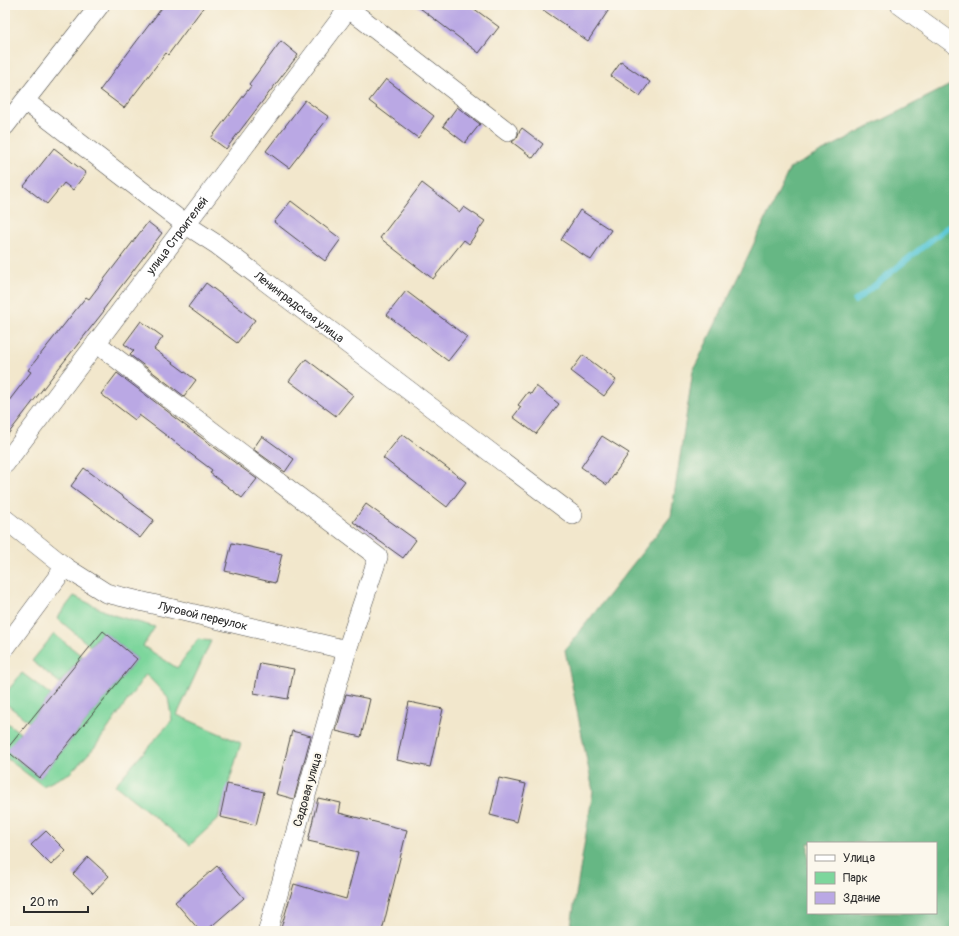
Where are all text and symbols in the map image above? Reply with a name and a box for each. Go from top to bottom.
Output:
street label: улица Строителей [142,194,211,278]
street label: Ленинградская улица [250,268,347,346]
street label: Луговой переулок [156,598,249,634]
street label: Садовая улица [290,751,326,829]
legend [807,842,937,914]
text: Улица [843,851,875,866]
text: Парк [843,871,868,886]
scale bar [24,888,88,914]
text: Здание [843,891,880,906]
text: 20 m [30,895,59,910]

